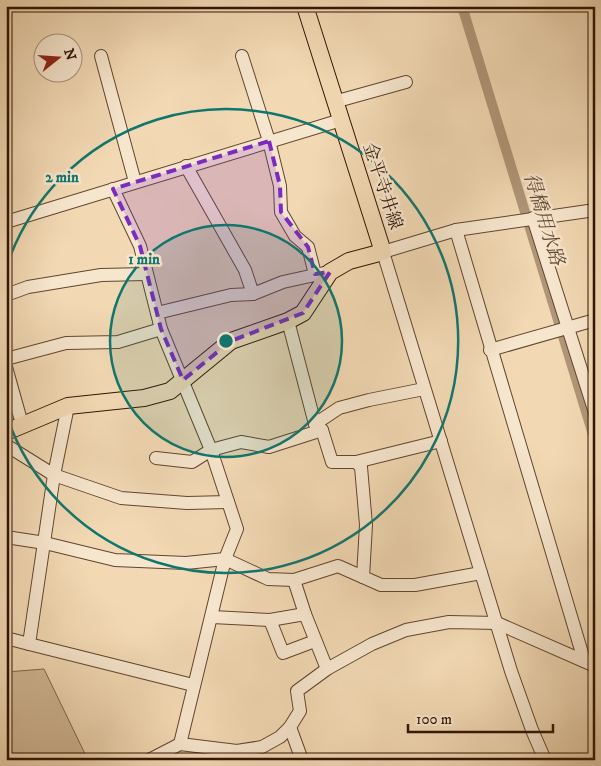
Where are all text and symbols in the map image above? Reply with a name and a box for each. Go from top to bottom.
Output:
north arrow [32,32,82,82]
text: N [59,46,80,63]
street label: 金平寺井線 [358,140,406,233]
text: 2 min [45,168,79,187]
water label: 得橋用水路 [519,171,569,270]
text: 1 min [128,250,160,269]
centre of rings [217,332,235,350]
scale bar [408,701,554,733]
text: 100 m [416,710,452,729]

